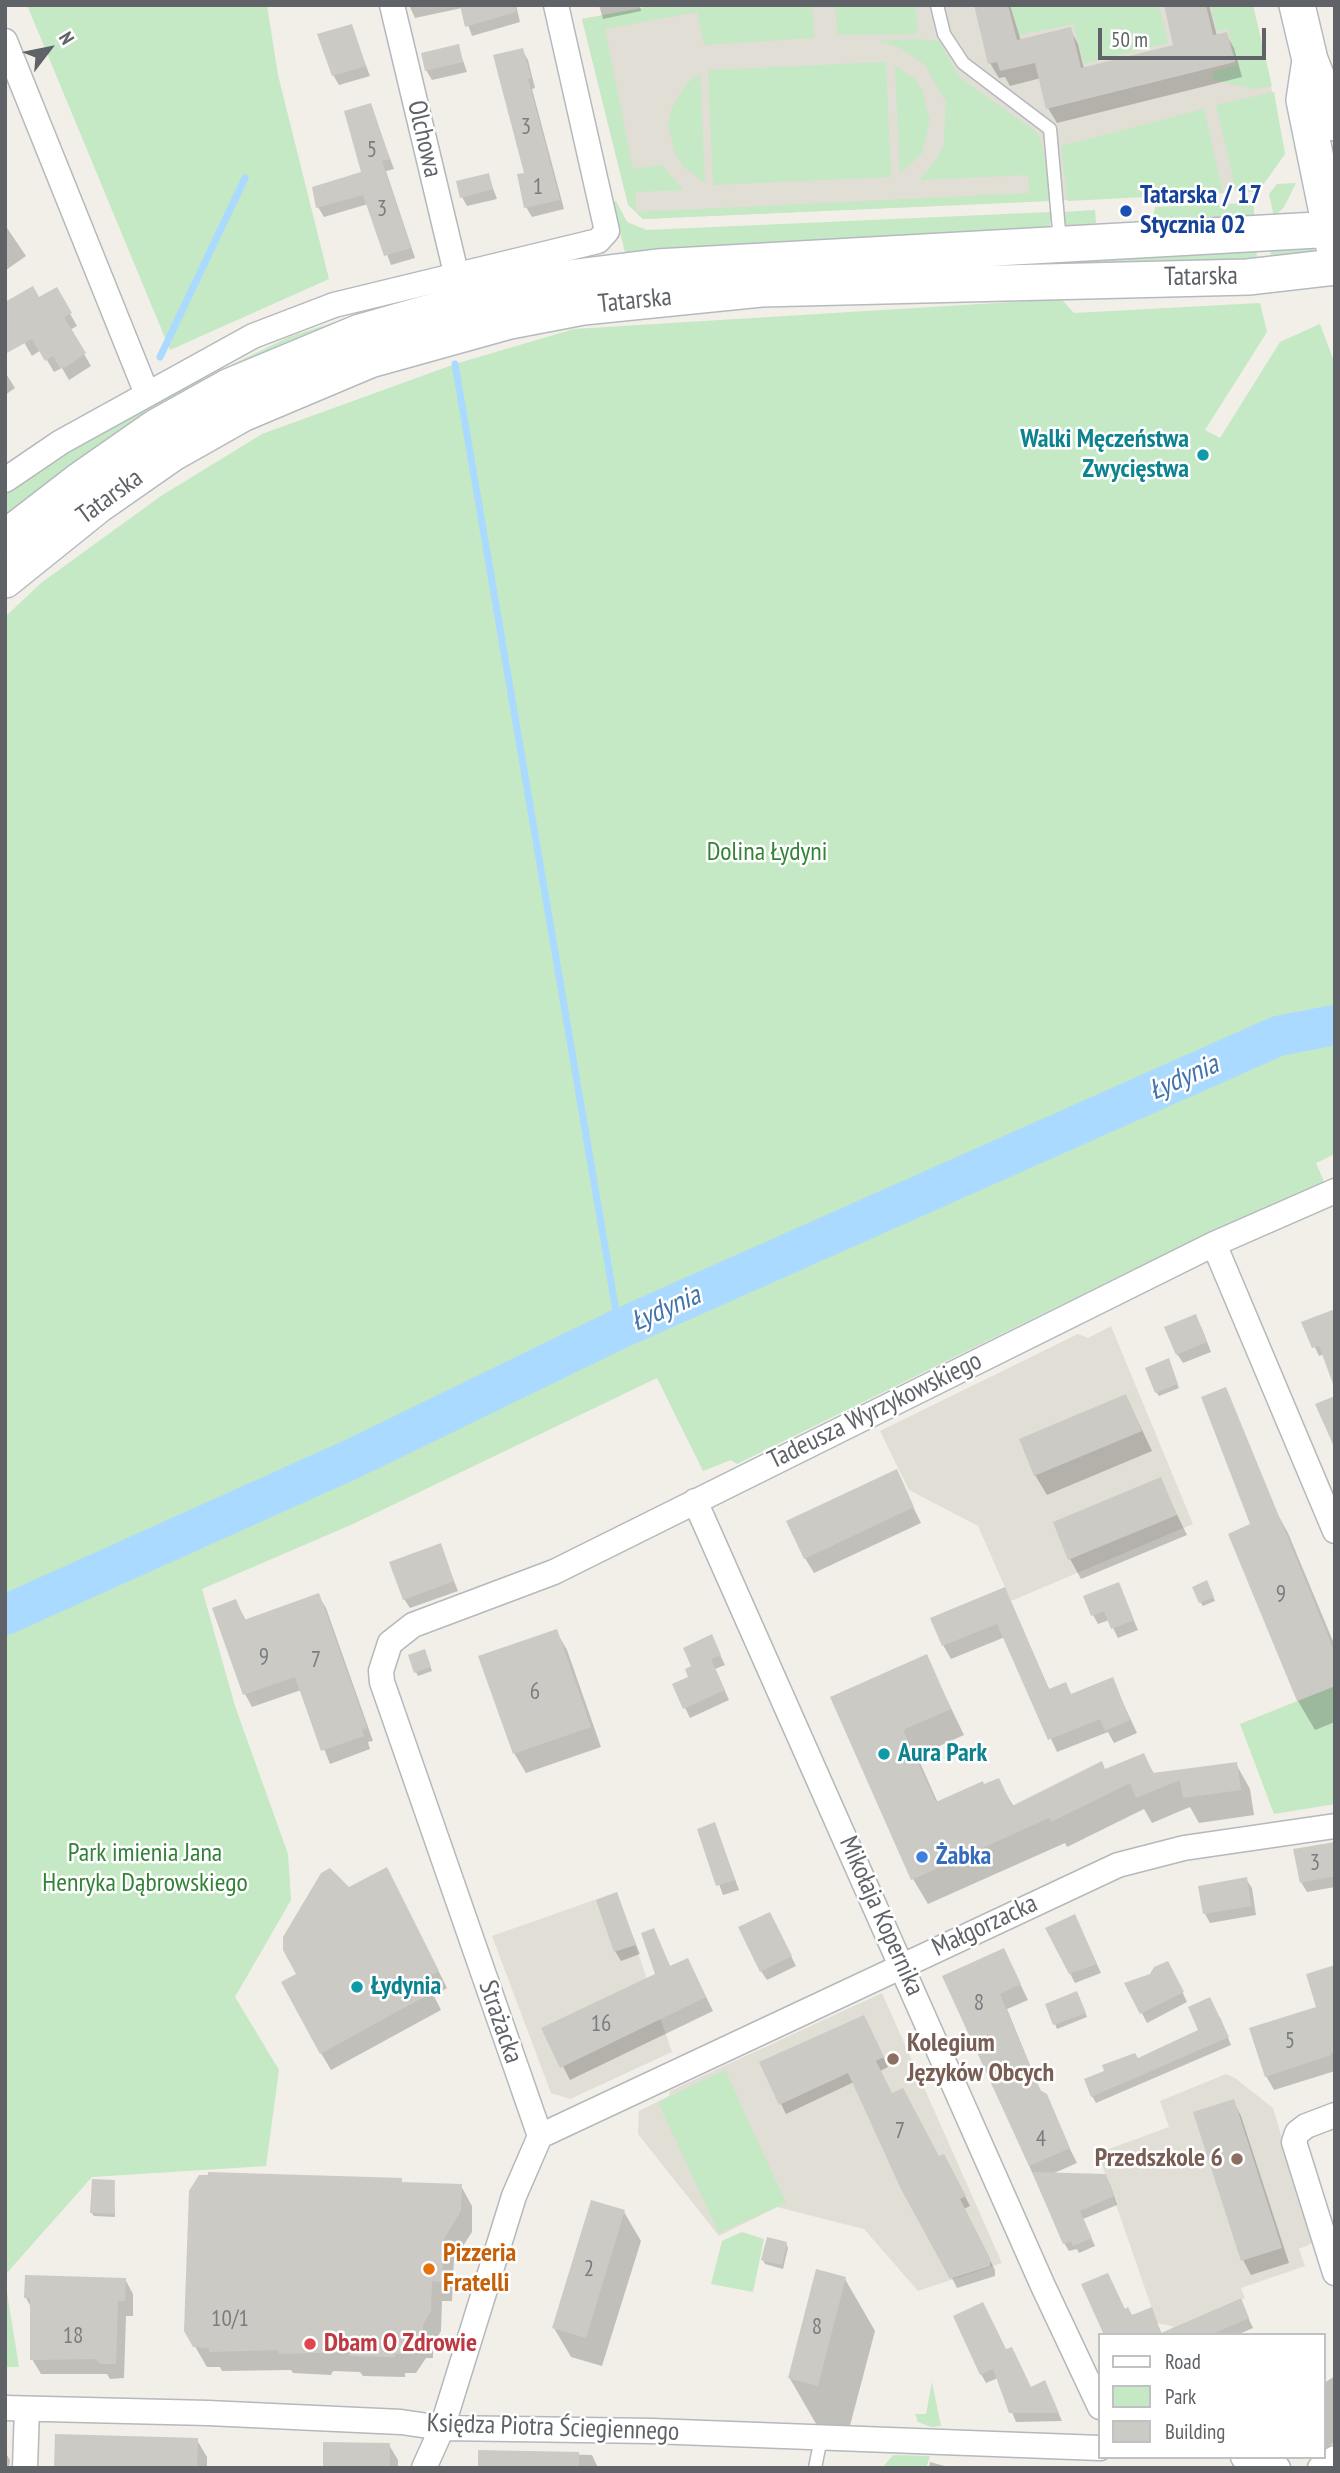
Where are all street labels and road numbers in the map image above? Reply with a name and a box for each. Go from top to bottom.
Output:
street label: Olchowa [400,98,448,180]
street label: Tatarska [1164,261,1238,293]
street label: Tatarska [597,282,673,320]
street label: Tatarska [71,463,149,531]
street label: Tadeusza Wyrzykowskiego [763,1346,987,1476]
street label: Mikołaja Kopernika [832,1832,930,2000]
street label: Małgorzacka [928,1888,1042,1964]
street label: Strażacka [471,1977,529,2067]
street label: Księdza Piotra Ściegiennego [426,2408,680,2448]

